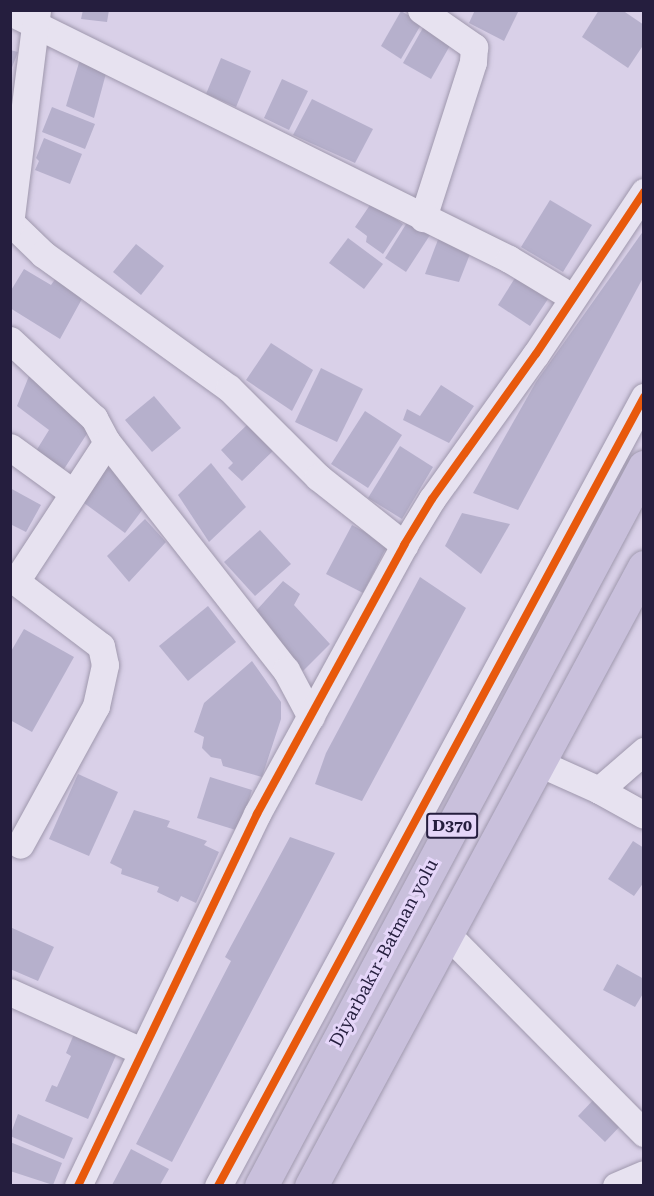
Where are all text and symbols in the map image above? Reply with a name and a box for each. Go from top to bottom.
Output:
road number: D370 [425,813,479,839]
street label: Diyarbakır-Batman yolu [325,855,443,1051]

